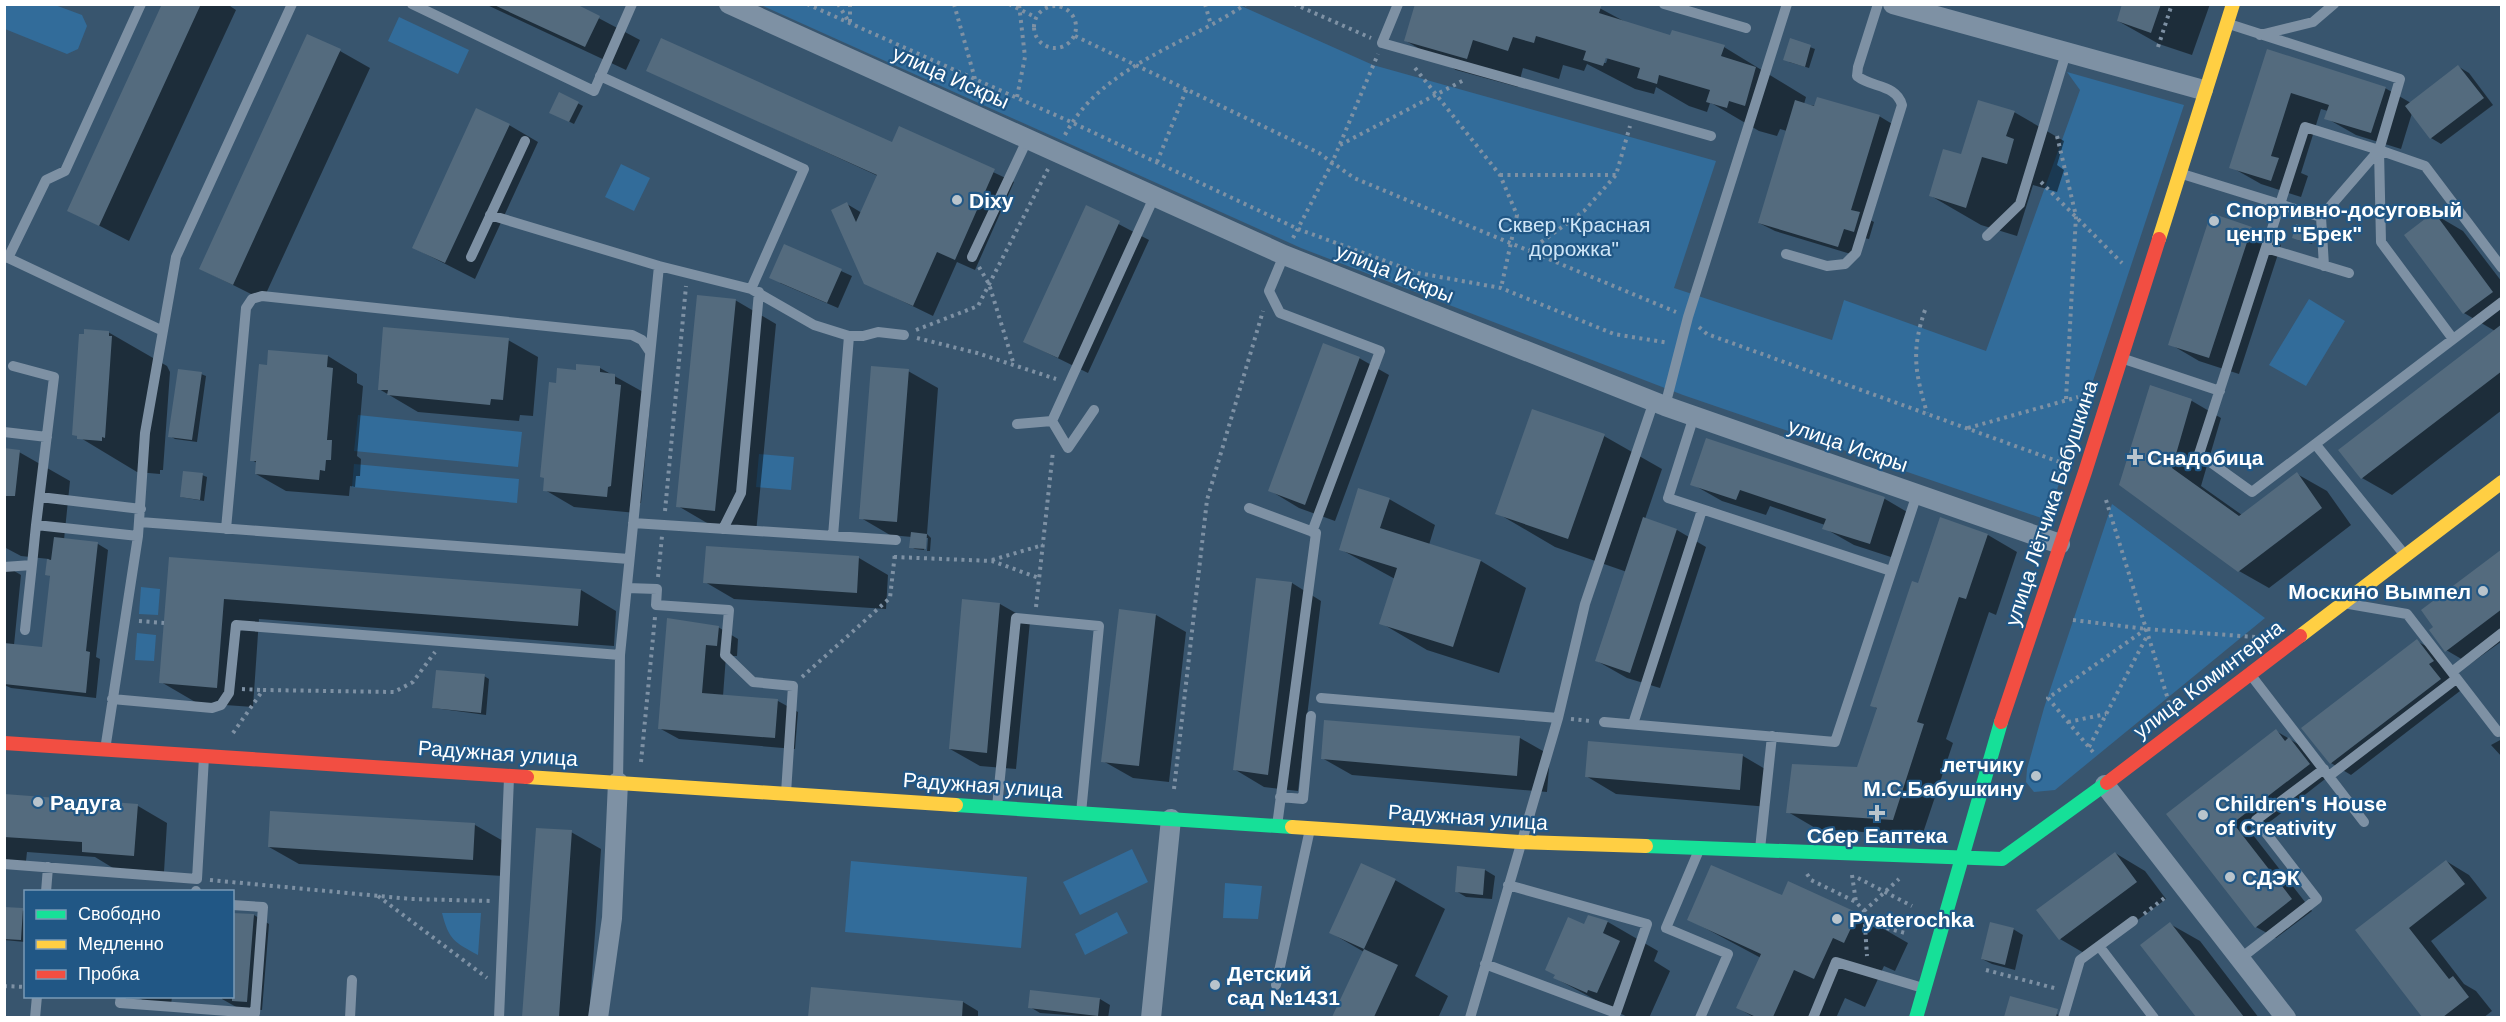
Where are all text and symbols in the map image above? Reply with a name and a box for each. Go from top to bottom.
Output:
street label: улица Искры [889,41,1013,113]
place label: Dixy [969,189,1014,212]
marker: Dixy [950,193,964,207]
place label: Спортивно-досуговый центр "Брек" [2226,198,2462,245]
park label: Сквер "Красная дорожка" [1498,213,1650,260]
marker: Спортивно-досуговый центр "Брек" [2207,214,2221,228]
street label: улица Искры [1333,239,1457,307]
street label: улица Лётчика Бабушкина [2000,377,2102,629]
street label: улица Искры [1785,414,1911,476]
place label: Снадобица [2147,446,2264,469]
marker: Снадобица [2128,450,2142,464]
place label: Москино Вымпел [2288,580,2471,603]
marker: Москино Вымпел [2476,584,2490,598]
street label: улица Коминтерна [2129,615,2288,743]
street label: Радужная улица [417,736,579,770]
place label: летчику М.С.Бабушкину [1863,753,2024,800]
street label: Радужная улица [902,768,1064,802]
marker: летчику М.С.Бабушкину [2029,769,2043,783]
place label: Радуга [50,791,121,814]
place label: Children's House of Creativity [2215,792,2387,839]
marker: Радуга [31,795,45,809]
street label: Радужная улица [1387,800,1549,834]
marker: Сбер Еаптека [1870,806,1884,820]
marker: Children's House of Creativity [2196,808,2210,822]
place label: Сбер Еаптека [1807,824,1948,847]
place label: СДЭК [2242,866,2300,889]
marker: СДЭК [2223,870,2237,884]
legend [24,890,234,998]
text: Свободно [78,904,161,924]
place label: Pyaterochka [1849,908,1974,931]
marker: Pyaterochka [1830,912,1844,926]
text: Медленно [78,934,164,954]
place label: Детский сад №1431 [1227,962,1340,1009]
text: Пробка [78,964,141,984]
marker: Детский сад №1431 [1208,978,1222,992]

